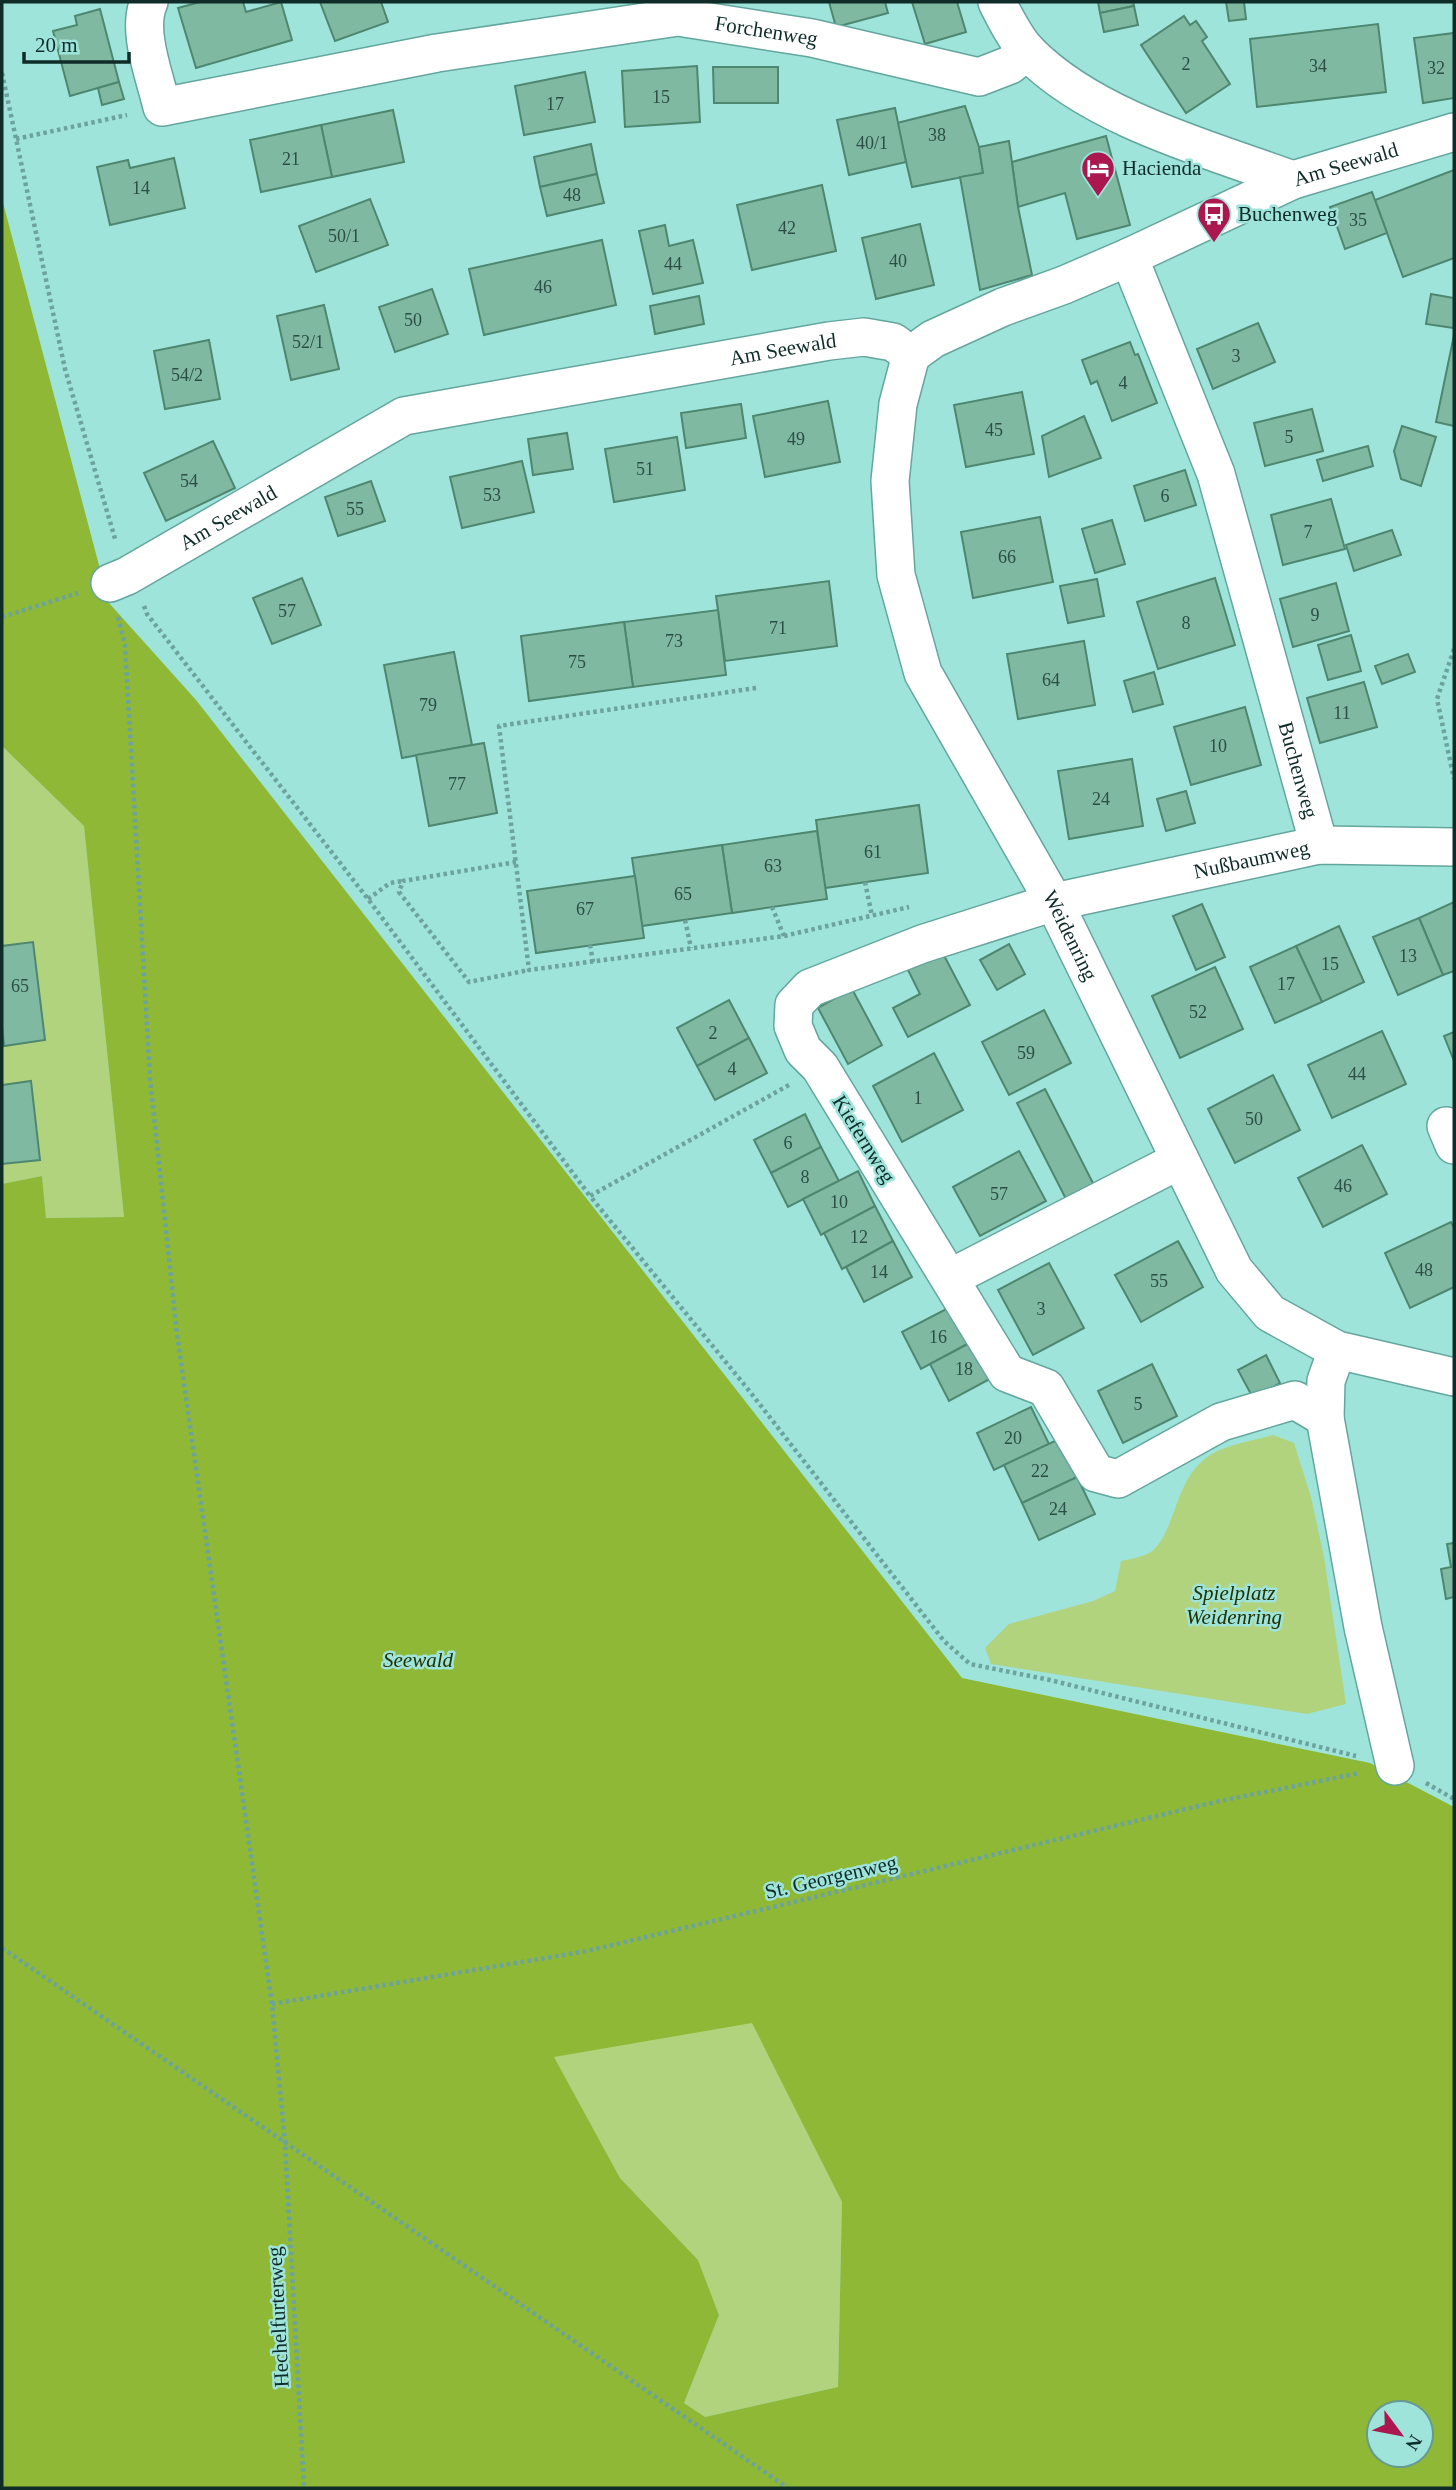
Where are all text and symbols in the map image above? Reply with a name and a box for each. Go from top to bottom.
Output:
street label: Forchenweg [713,11,821,51]
scale bar [24,21,130,65]
text: 20 m [35,33,78,57]
house number: 2 [1182,54,1191,74]
house number: 34 [1309,56,1327,76]
house number: 32 [1427,58,1445,78]
house number: 15 [652,87,670,107]
house number: 17 [546,94,564,114]
house number: 38 [928,125,946,145]
house number: 40/1 [856,133,888,153]
street label: Am Seewald [1291,137,1401,191]
house number: 21 [282,149,300,169]
hotel icon: Hacienda [1079,149,1117,198]
place label: Hacienda [1122,156,1202,180]
house number: 14 [132,178,150,198]
house number: 48 [563,185,581,205]
bus stop icon: Buchenweg [1195,195,1233,244]
place label: Buchenweg [1238,202,1338,226]
house number: 35 [1349,210,1367,230]
house number: 42 [778,218,796,238]
house number: 50/1 [328,226,360,246]
house number: 40 [889,251,907,271]
house number: 44 [664,254,682,274]
house number: 46 [534,277,552,297]
house number: 50 [404,310,422,330]
street label: Am Seewald [728,328,838,370]
house number: 52/1 [292,332,324,352]
house number: 3 [1232,346,1241,366]
house number: 54/2 [171,365,203,385]
house number: 4 [1119,373,1128,393]
house number: 45 [985,420,1003,440]
house number: 5 [1285,427,1294,447]
house number: 49 [787,429,805,449]
house number: 51 [636,459,654,479]
house number: 54 [180,471,198,491]
street label: Am Seewald [175,480,281,555]
house number: 53 [483,485,501,505]
house number: 6 [1161,486,1170,506]
house number: 55 [346,499,364,519]
house number: 7 [1304,522,1313,542]
house number: 66 [998,547,1016,567]
house number: 57 [278,601,296,621]
house number: 9 [1311,605,1320,625]
house number: 8 [1182,613,1191,633]
house number: 71 [769,618,787,638]
house number: 73 [665,631,683,651]
house number: 75 [568,652,586,672]
house number: 64 [1042,670,1060,690]
house number: 79 [419,695,437,715]
house number: 11 [1333,703,1351,723]
street label: Buchenweg [1273,719,1323,821]
house number: 10 [1209,736,1227,756]
house number: 77 [448,774,466,794]
house number: 24 [1092,789,1110,809]
street label: Nußbaumweg [1191,835,1312,884]
house number: 61 [864,842,882,862]
house number: 63 [764,856,782,876]
house number: 65 [674,884,692,904]
street label: Weidenring [1038,886,1103,985]
house number: 67 [576,899,594,919]
house number: 13 [1399,946,1417,966]
house number: 15 [1321,954,1339,974]
house number: 17 [1277,974,1295,994]
house number: 65 [11,976,29,996]
house number: 52 [1189,1002,1207,1022]
house number: 2 [709,1023,718,1043]
house number: 59 [1017,1043,1035,1063]
house number: 4 [728,1059,737,1079]
house number: 44 [1348,1064,1366,1084]
house number: 1 [914,1088,923,1108]
street label: Kiefernweg [828,1091,901,1188]
house number: 50 [1245,1109,1263,1129]
house number: 6 [784,1133,793,1153]
house number: 8 [801,1167,810,1187]
house number: 46 [1334,1176,1352,1196]
house number: 57 [990,1184,1008,1204]
house number: 10 [830,1192,848,1212]
house number: 12 [850,1227,868,1247]
house number: 48 [1415,1260,1433,1280]
house number: 14 [870,1262,888,1282]
house number: 55 [1150,1271,1168,1291]
house number: 3 [1037,1299,1046,1319]
house number: 16 [929,1327,947,1347]
house number: 18 [955,1359,973,1379]
house number: 5 [1134,1394,1143,1414]
house number: 20 [1004,1428,1022,1448]
house number: 22 [1031,1461,1049,1481]
house number: 24 [1049,1499,1067,1519]
park label: Spielplatz Weidenring [1186,1581,1282,1629]
park label: Seewald [383,1648,453,1672]
street label: St. Georgenweg [763,1850,900,1904]
street label: Hechelfurterweg [262,2245,294,2388]
north arrow [1365,2399,1435,2469]
text: N [1401,2431,1427,2454]

